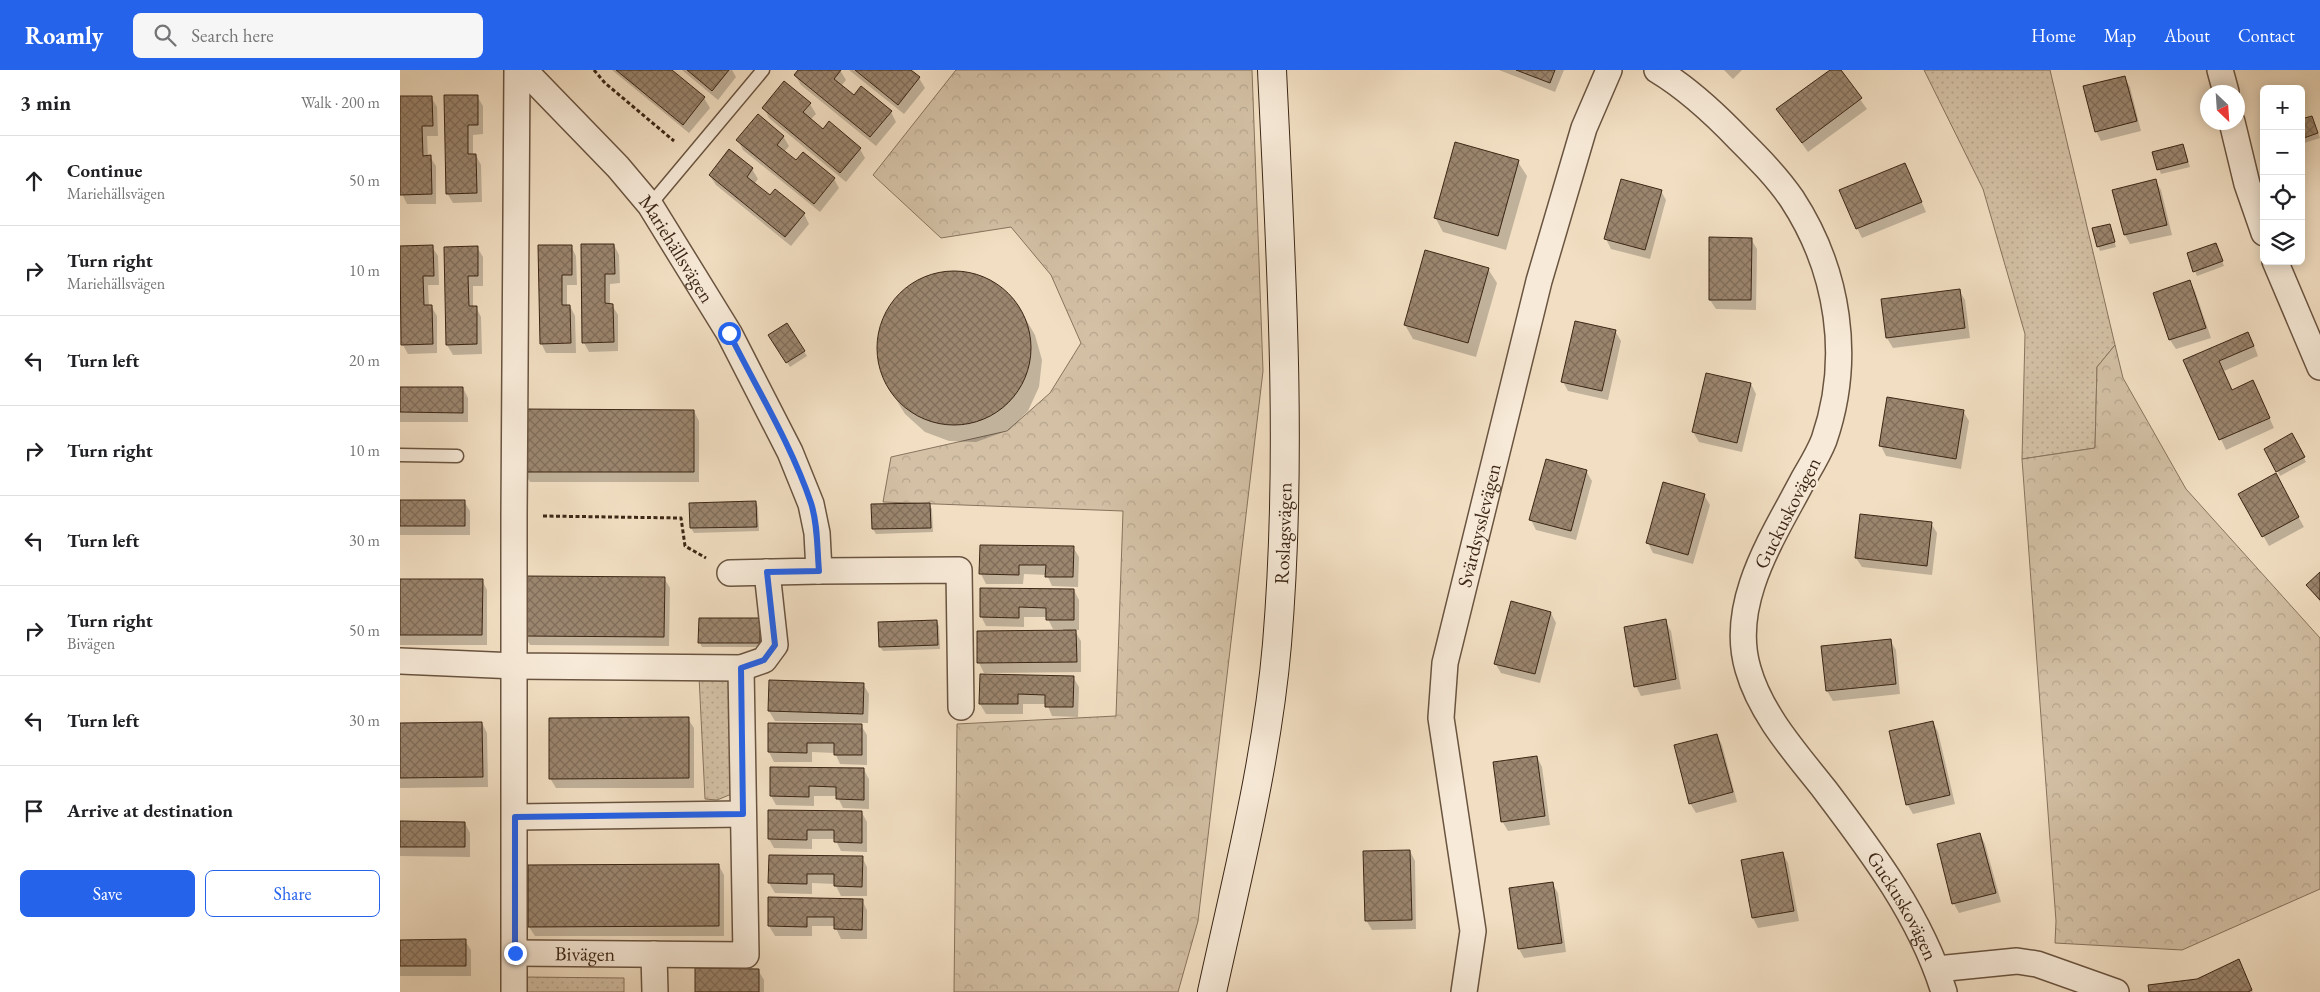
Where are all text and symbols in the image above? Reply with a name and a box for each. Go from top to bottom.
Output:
search box [133,13,483,58]
text: Roamly [25,20,103,51]
icon: search [151,21,179,49]
text: Search here [191,23,274,48]
text: Home [2031,24,2076,47]
text: Map [2104,24,2136,47]
text: About [2164,24,2210,47]
text: Contact [2238,24,2295,47]
north arrow [2200,85,2245,130]
map controls [2260,85,2305,265]
button: + [2260,85,2305,130]
text: 3 min [20,89,71,116]
text: Walk · 200 m [301,92,380,113]
button: − [2260,130,2305,175]
text: Continue [67,158,142,183]
icon: ahead [20,167,48,195]
text: 50 m [349,170,380,191]
button: locate [2260,175,2305,220]
text: Mariehällsvägen [67,183,165,204]
street label: Mariehällsvägen [633,189,720,308]
button: layers [2260,220,2305,265]
text: Turn right [67,248,153,273]
icon: right [20,257,48,285]
text: 10 m [349,260,380,281]
text: Mariehällsvägen [67,273,165,294]
route start [718,322,741,345]
icon: left [20,347,48,375]
text: Turn left [67,348,139,373]
text: 20 m [349,350,380,371]
icon: right [20,437,48,465]
text: Turn right [67,438,153,463]
text: 10 m [349,440,380,461]
street label: Guckuskovägen [1748,452,1827,573]
street label: Svärdsysslevägen [1451,460,1507,590]
street label: Roslagsvägen [1268,482,1298,585]
icon: left [20,527,48,555]
text: Turn left [67,528,139,553]
text: 30 m [349,530,380,551]
text: Turn right [67,608,153,633]
icon: right [20,617,48,645]
text: 50 m [349,620,380,641]
text: Bivägen [67,633,115,654]
icon: left [20,707,48,735]
text: Turn left [67,708,139,733]
text: 30 m [349,710,380,731]
icon: arrive [20,797,48,825]
text: Arrive at destination [67,798,233,823]
street label: Guckuskovägen [1861,846,1944,965]
button: Save [20,870,195,917]
button: Share [205,870,380,917]
street label: Bivägen [555,940,616,967]
route end [504,942,527,965]

